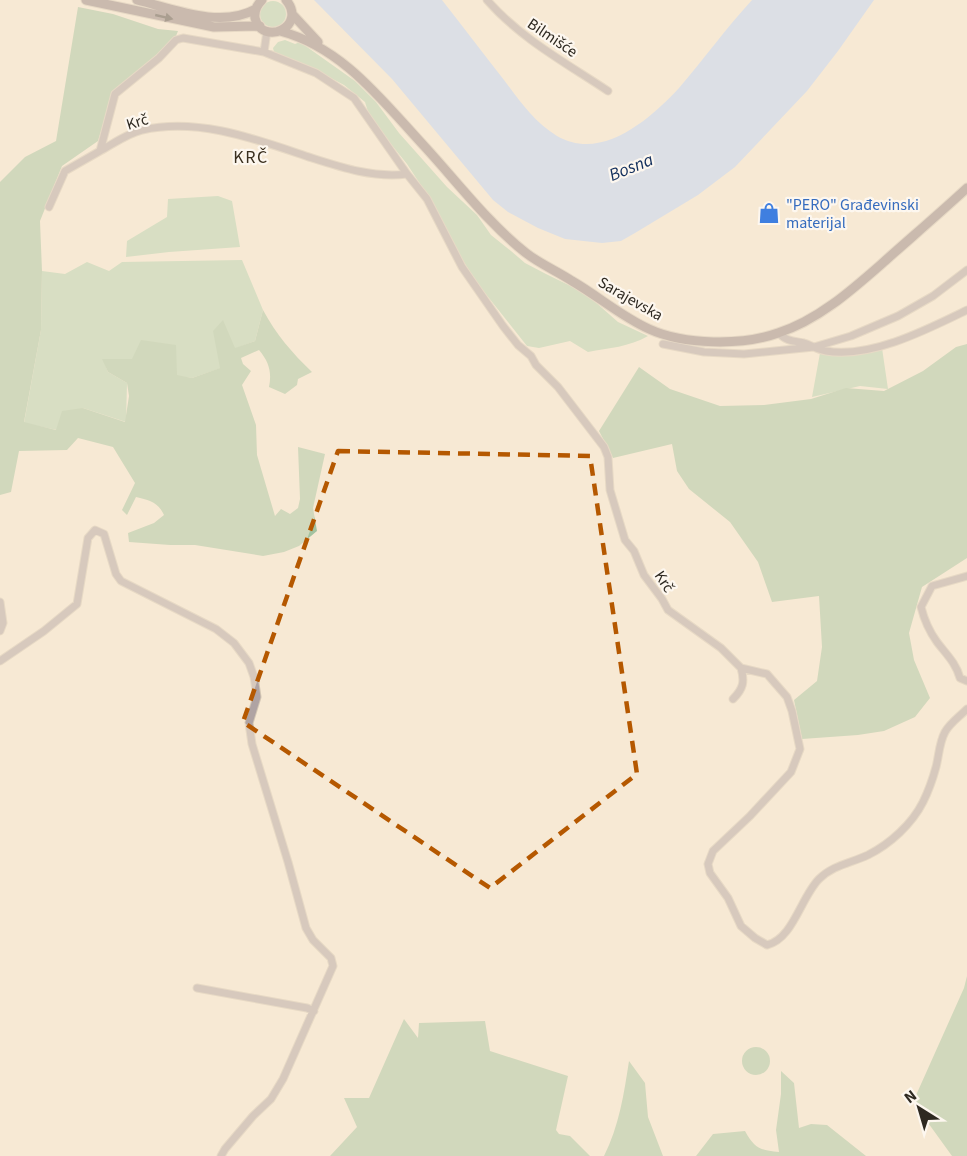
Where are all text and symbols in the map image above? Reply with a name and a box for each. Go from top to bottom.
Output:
one-way arrow [154,12,173,22]
street label: Bilmišće [523,13,582,63]
street label: Krč [124,108,152,136]
district label: KRČ [233,145,269,170]
water label: Bosna [605,147,657,188]
place label: "PERO" Građevinski materijal [786,194,919,234]
shop icon: "PERO" Građevinski materijal [757,201,781,225]
street label: Sarajevska [594,271,667,326]
street label: Krč [649,566,680,597]
north arrow [889,1078,949,1138]
text: N [900,1085,921,1109]

